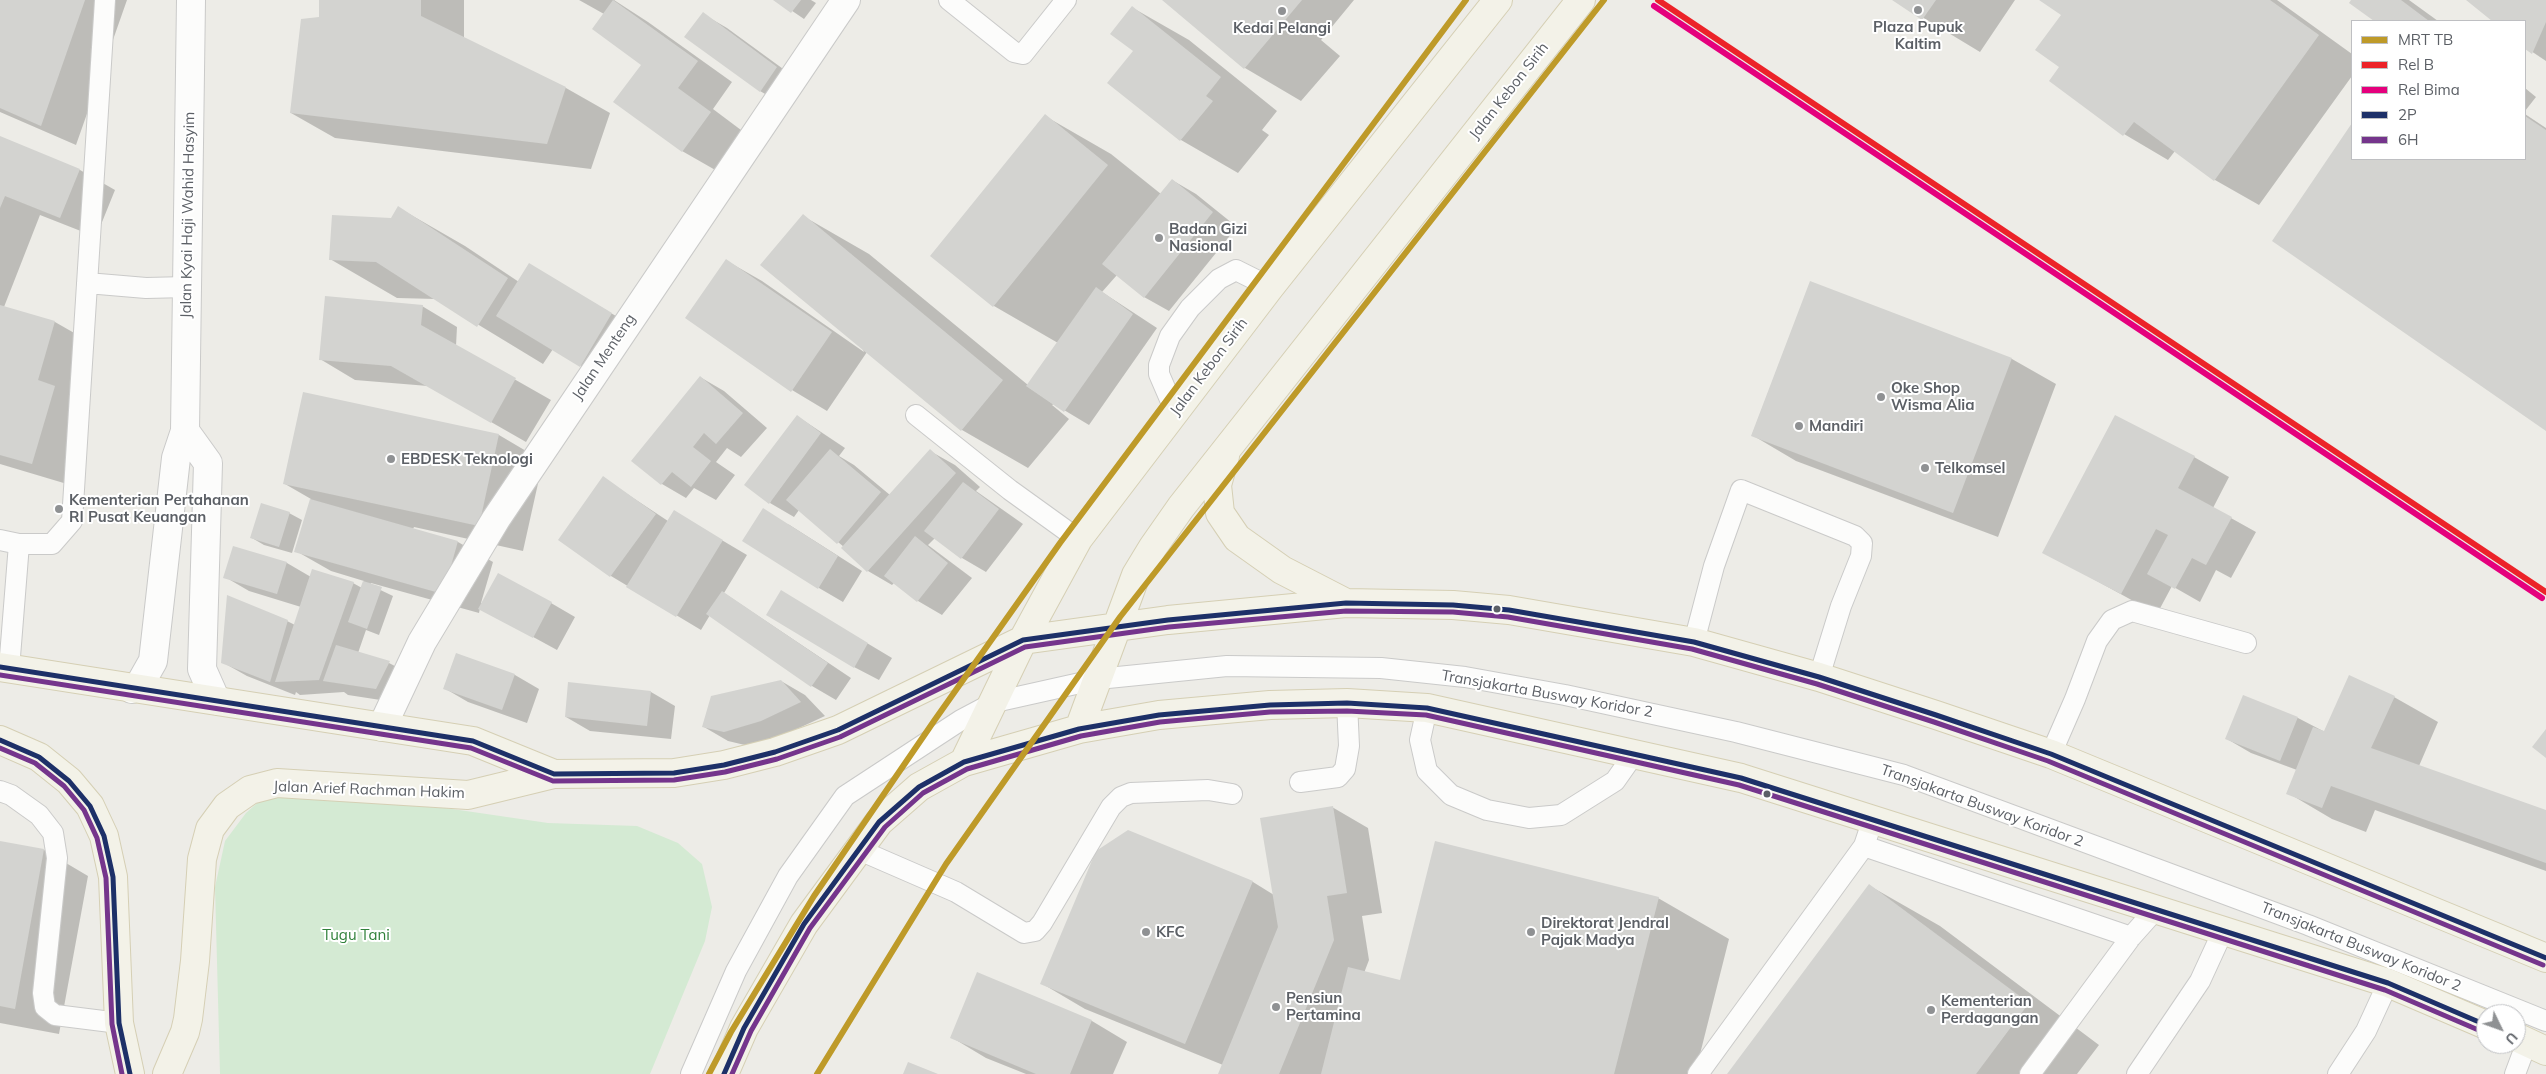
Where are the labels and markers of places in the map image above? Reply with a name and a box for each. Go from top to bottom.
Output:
marker: Plaza Pupuk Kaltim [1912,4,1924,16]
marker: Kedai Pelangi [1276,5,1288,17]
place label: Plaza Pupuk Kaltim [1873,18,1963,53]
place label: Kedai Pelangi [1233,19,1331,37]
place label: Badan Gizi Nasional [1169,220,1247,255]
marker: Badan Gizi Nasional [1153,232,1165,244]
place label: Oke Shop Wisma Alia [1891,379,1975,414]
marker: Oke Shop Wisma Alia [1875,391,1887,403]
place label: Mandiri [1809,417,1863,435]
marker: Mandiri [1793,420,1805,432]
place label: EBDESK Teknologi [401,450,533,468]
marker: EBDESK Teknologi [385,453,397,465]
place label: Telkomsel [1935,459,2005,477]
marker: Telkomsel [1919,462,1931,474]
place label: Kementerian Pertahanan RI Pusat Keuangan [69,491,249,526]
marker: Kementerian Pertahanan RI Pusat Keuangan [53,503,65,515]
unlabelled marker [1492,604,1502,614]
unlabelled marker [1762,789,1772,799]
place label: Direktorat Jendral Pajak Madya [1541,914,1669,949]
place label: KFC [1156,923,1185,941]
marker: KFC [1140,926,1152,938]
marker: Direktorat Jendral Pajak Madya [1525,926,1537,938]
place label: Pensiun Pertamina [1286,989,1361,1024]
place label: Kementerian Perdagangan [1941,992,2039,1027]
marker: Pensiun Pertamina [1270,1001,1282,1013]
marker: Kementerian Perdagangan [1925,1004,1937,1016]

